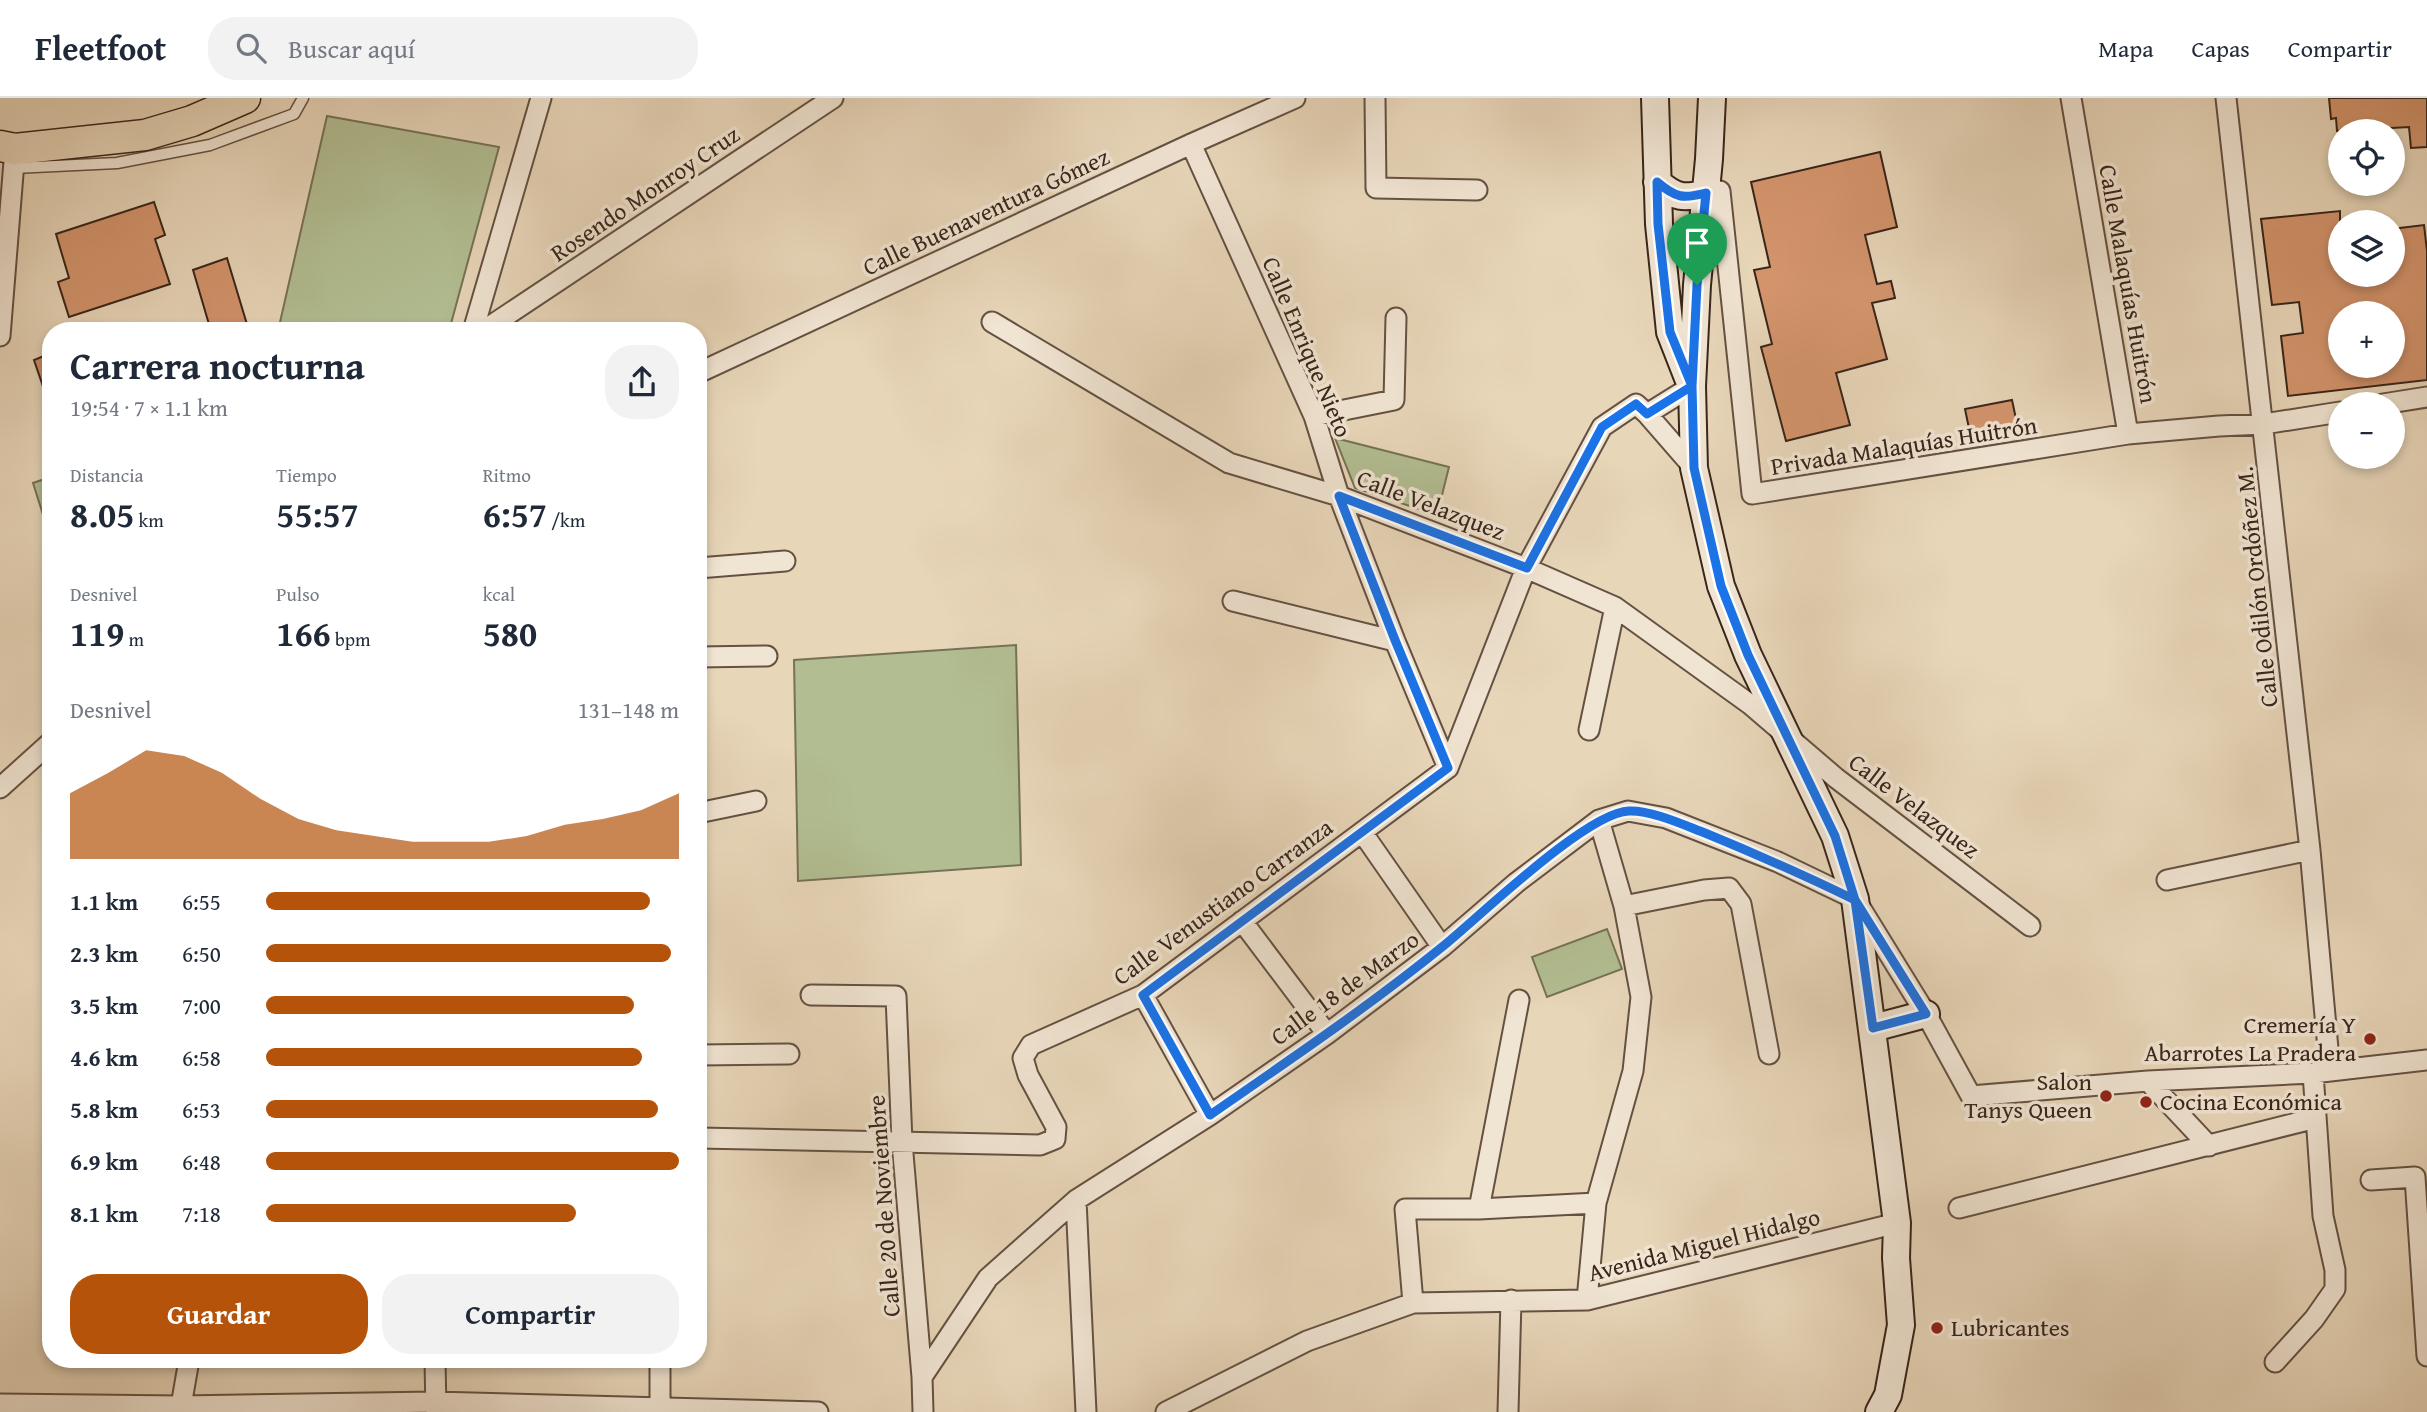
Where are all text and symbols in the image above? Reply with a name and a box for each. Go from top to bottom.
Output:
search box [208,17,698,80]
text: Fleetfoot [35,24,166,72]
icon: search [232,29,270,67]
text: Buscar aquí [288,29,415,68]
text: Mapa [2098,31,2154,66]
text: Capas [2192,31,2250,66]
text: Compartir [2288,31,2392,66]
street label: Rosendo Monroy Cruz [543,117,746,270]
map controls [2328,119,2405,469]
button: locate [2328,119,2405,196]
street label: Calle Buenaventura Gómez [857,139,1115,284]
street label: Calle Malaquías Huitrón [2090,162,2167,407]
button: layers [2328,210,2405,287]
pin [1667,213,1727,285]
icon: arrive [1678,224,1716,262]
street label: Calle Enrique Nieto [1254,251,1361,443]
button: + [2328,301,2405,378]
text: Carrera nocturna [70,337,365,393]
button: share [605,345,679,419]
text: 19:54 · 7 × 1.1 km [70,391,228,424]
button: − [2328,392,2405,469]
street label: Privada Malaquías Huitrón [1768,407,2040,484]
street label: Calle Velazquez [1352,460,1510,549]
text: Distancia [70,461,144,489]
text: Tiempo [276,461,337,489]
text: Ritmo [483,461,531,489]
street label: Calle Odilón Ordóñez M. [2226,465,2287,709]
text: 8.05 [70,489,134,540]
text: 55:57 [276,489,359,540]
text: 6:57 [483,489,547,540]
text: km [134,506,164,534]
text: /km [547,506,585,534]
text: Desnivel [70,580,137,608]
text: Pulso [276,580,319,608]
text: kcal [483,580,515,608]
text: 119 [70,608,124,659]
text: 166 [276,608,331,659]
text: 580 [483,608,537,659]
text: m [124,625,144,653]
text: bpm [331,625,371,653]
text: Desnivel [70,693,151,726]
text: 131–148 m [578,693,679,726]
street label: Calle Velazquez [1842,745,1987,866]
street label: Calle Venustiano Carranza [1106,809,1340,993]
text: 1.1 km [70,885,138,918]
text: 6:55 [182,885,221,918]
street label: Calle 18 de Marzo [1263,922,1426,1053]
text: 2.3 km [70,937,138,970]
text: 6:50 [182,937,221,970]
text: 3.5 km [70,989,138,1022]
text: 7:00 [182,989,221,1022]
place label: Cremería Y Abarrotes La Pradera [2144,1007,2357,1070]
marker: Cremería Y Abarrotes La Pradera [2362,1031,2378,1047]
text: 4.6 km [70,1041,138,1074]
text: 6:58 [182,1041,221,1074]
place label: Salon Tanys Queen [1964,1064,2093,1127]
place label: Cocina Económica [2160,1084,2343,1119]
marker: Salon Tanys Queen [2098,1088,2114,1104]
text: 5.8 km [70,1093,138,1126]
text: 6:53 [182,1093,221,1126]
street label: Calle 20 de Noviembre [858,1094,909,1318]
marker: Cocina Económica [2138,1094,2154,1110]
text: 6.9 km [70,1145,138,1178]
text: 6:48 [182,1145,221,1178]
text: 8.1 km [70,1197,138,1230]
text: 7:18 [182,1197,221,1230]
street label: Avenida Miguel Hidalgo [1584,1199,1824,1290]
button: Guardar [70,1274,368,1354]
button: Compartir [382,1274,679,1354]
place label: Lubricantes [1951,1310,2069,1345]
marker: Lubricantes [1929,1320,1945,1336]

